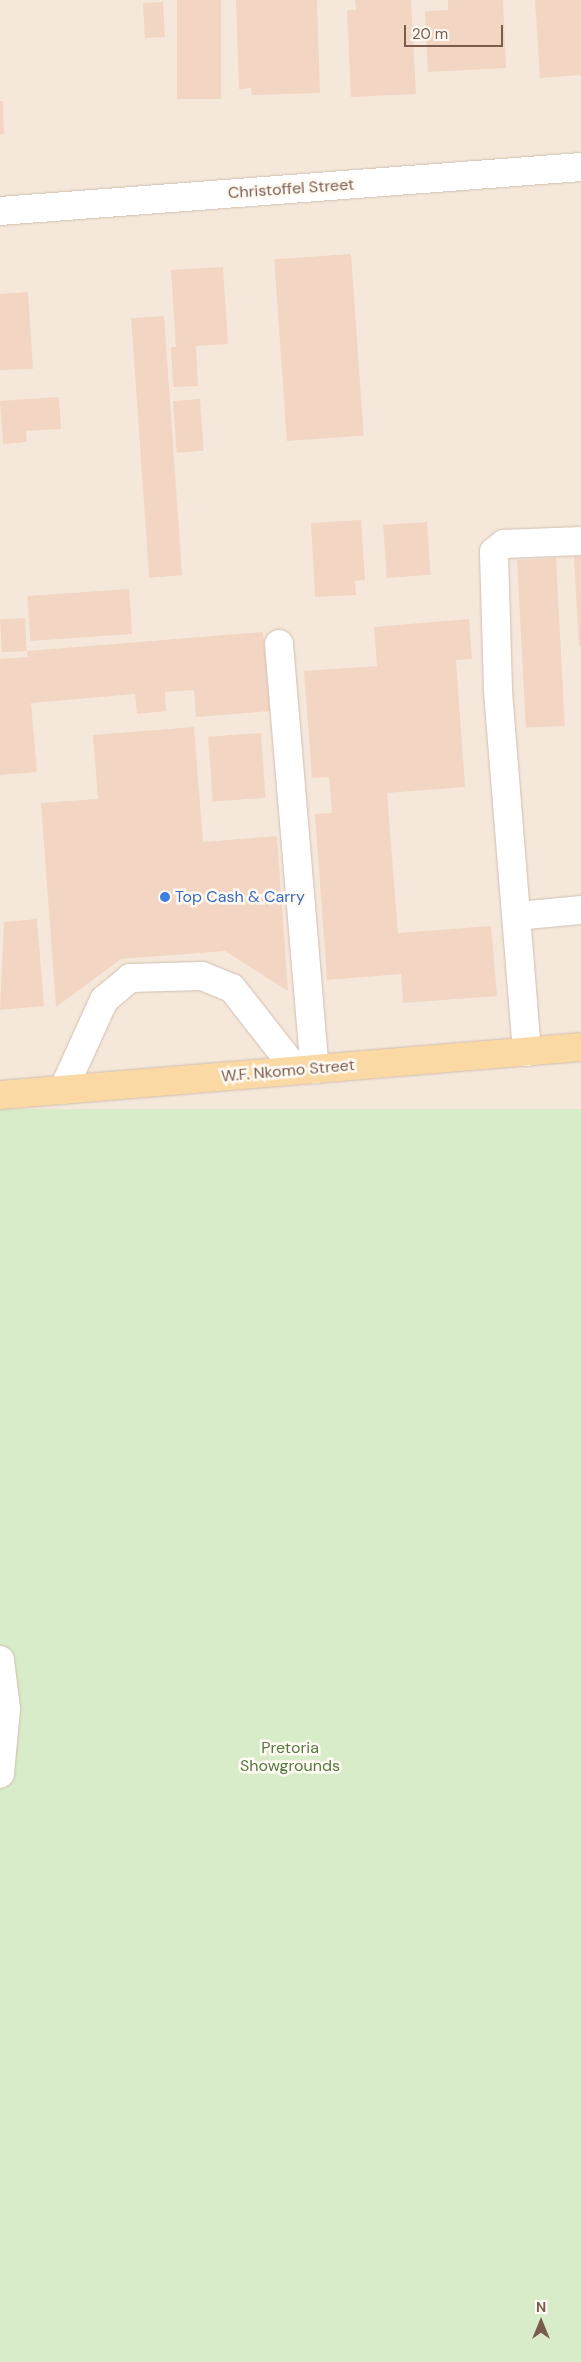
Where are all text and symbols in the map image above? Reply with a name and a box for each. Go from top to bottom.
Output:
scale bar [406,15,505,47]
text: 20 m [412,24,448,44]
street label: Christoffel Street [227,175,355,203]
place label: Top Cash & Carry [175,887,305,907]
marker: Top Cash & Carry [159,891,171,903]
street label: W.F. Nkomo Street [220,1056,356,1086]
park label: Pretoria Showgrounds [240,1738,340,1776]
north arrow [516,2297,566,2347]
text: N [536,2298,546,2316]

